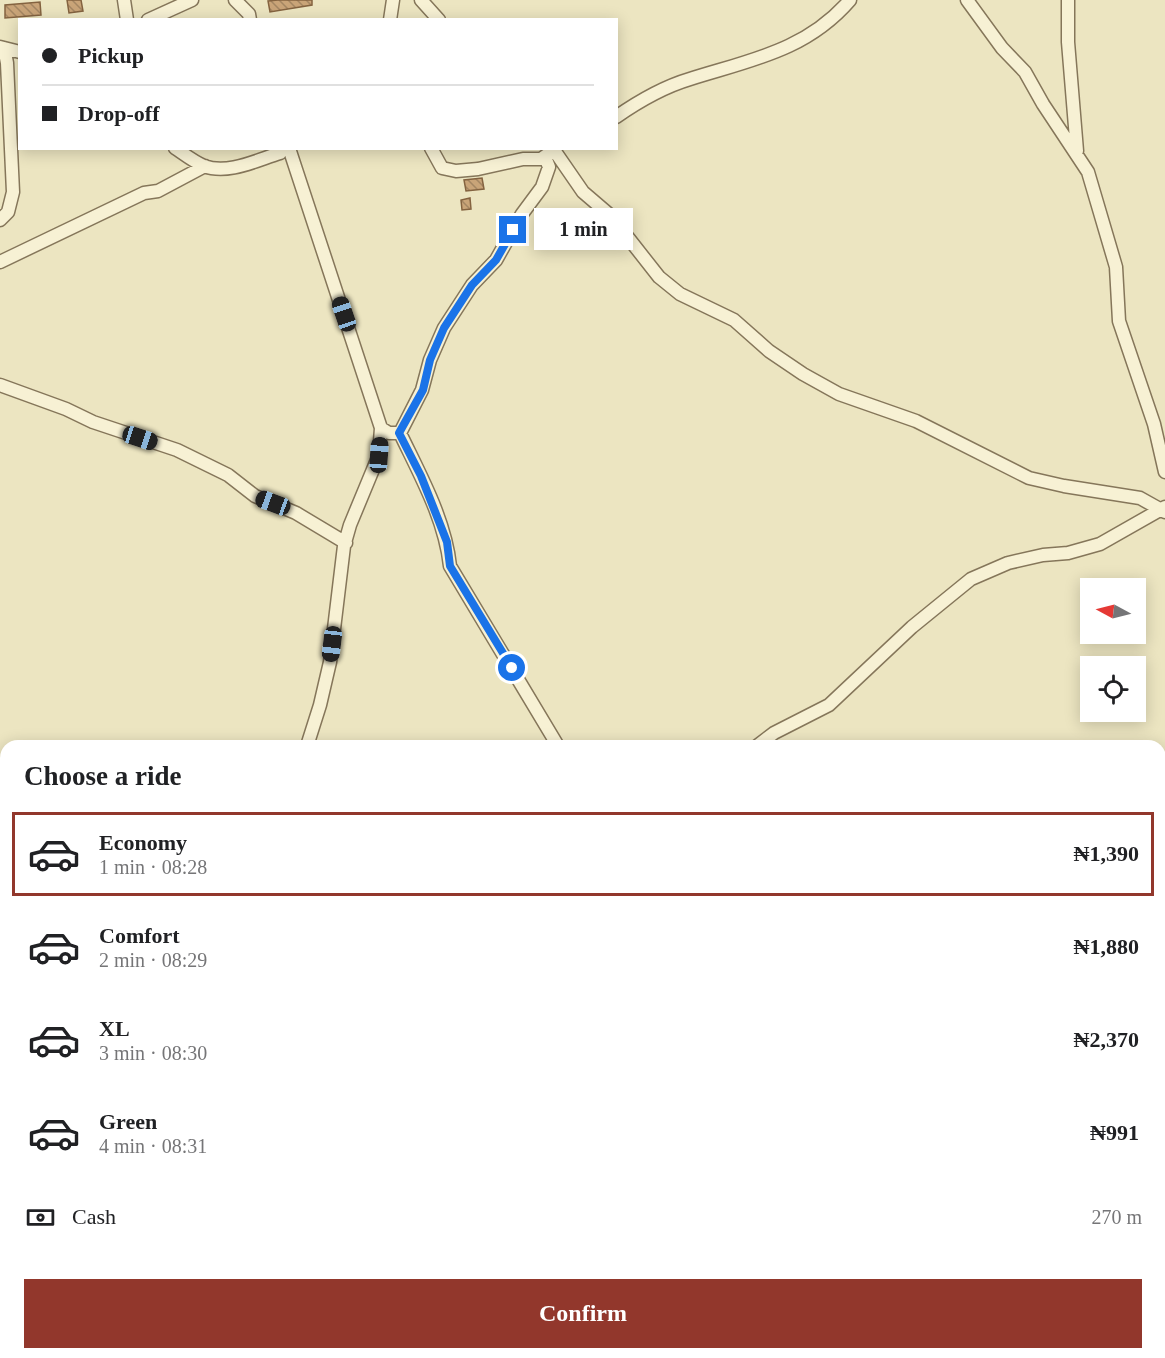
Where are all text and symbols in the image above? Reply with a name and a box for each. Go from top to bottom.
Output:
text: Pickup [78,43,144,68]
text: Drop-off [78,101,159,126]
callout: 1 min [534,209,633,251]
route end [499,216,526,243]
text: 1 min [559,218,608,240]
car [330,294,358,334]
car [120,424,160,452]
car [369,436,389,474]
car [253,488,293,518]
north arrow [1080,578,1146,644]
map controls [1080,578,1146,722]
car [321,625,343,663]
route start [498,654,525,681]
button: locate [1080,656,1146,722]
text: Choose a ride [24,761,182,791]
icon: car [27,827,81,881]
text: Economy [99,830,187,855]
text: ₦1,390 [1074,841,1139,866]
text: 1 min · 08:28 [99,856,207,878]
icon: car [27,920,81,974]
text: Comfort [99,923,180,948]
text: ₦1,880 [1074,934,1139,959]
text: 2 min · 08:29 [99,949,207,971]
icon: car [27,1013,81,1067]
text: XL [99,1016,130,1041]
text: ₦2,370 [1074,1027,1139,1052]
text: 3 min · 08:30 [99,1042,207,1064]
icon: car [27,1106,81,1160]
text: Green [99,1109,157,1134]
text: ₦991 [1090,1120,1139,1145]
text: 4 min · 08:31 [99,1135,207,1157]
icon: cash [24,1201,57,1234]
text: Cash [72,1204,116,1229]
text: 270 m [1091,1206,1142,1228]
button: Confirm [24,1279,1142,1348]

